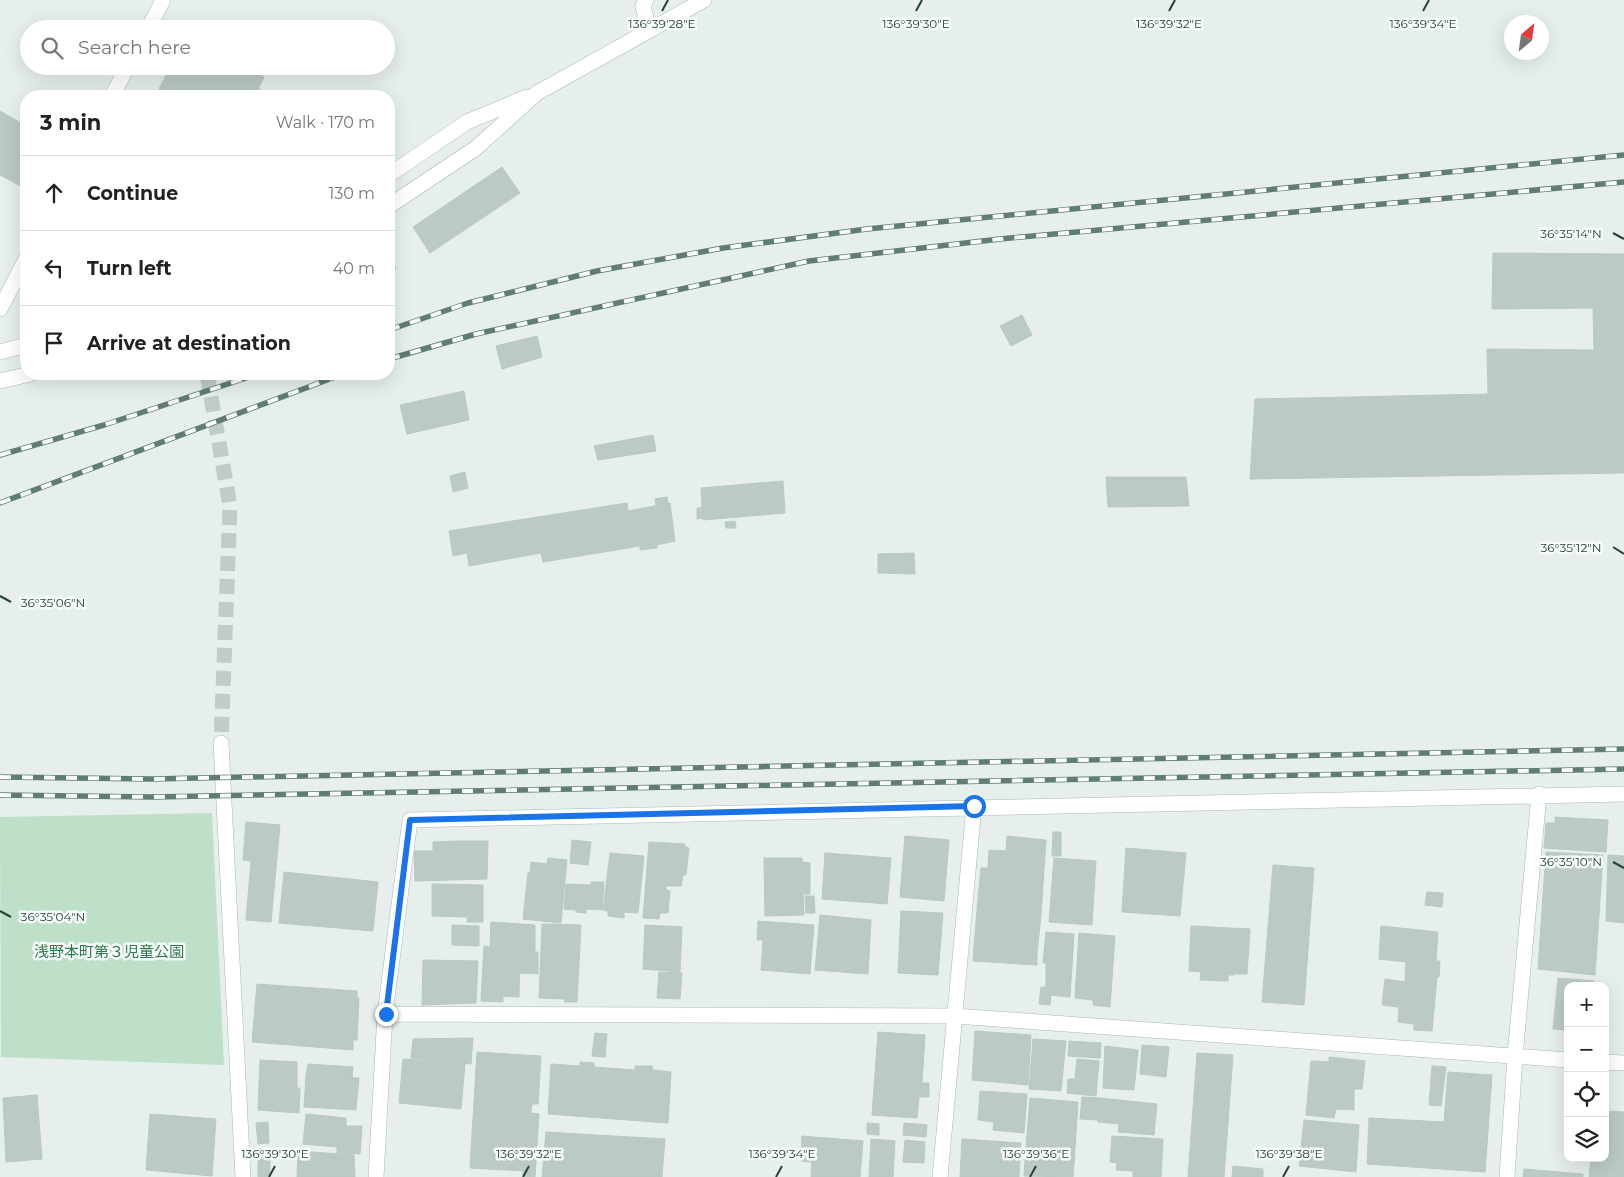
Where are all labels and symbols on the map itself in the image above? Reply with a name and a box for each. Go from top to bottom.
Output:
north arrow [1504,15,1549,60]
text: 136°39'28"E [628,16,696,31]
text: 136°39'30"E [882,16,950,31]
text: 136°39'32"E [1136,16,1202,31]
text: 136°39'34"E [1389,16,1457,31]
text: 36°35'14"N [1540,226,1602,241]
text: 36°35'12"N [1541,540,1601,555]
text: 36°35'06"N [21,595,85,610]
route start [963,795,986,818]
text: 36°35'10"N [1540,854,1602,869]
text: 36°35'04"N [21,909,85,924]
park label: 浅野本町第３児童公園 [34,942,184,961]
route end [375,1003,398,1026]
text: 136°39'30"E [241,1146,309,1161]
text: 136°39'32"E [496,1146,562,1161]
text: 136°39'34"E [748,1146,816,1161]
text: 136°39'36"E [1003,1146,1069,1161]
text: 136°39'38"E [1255,1146,1323,1161]

